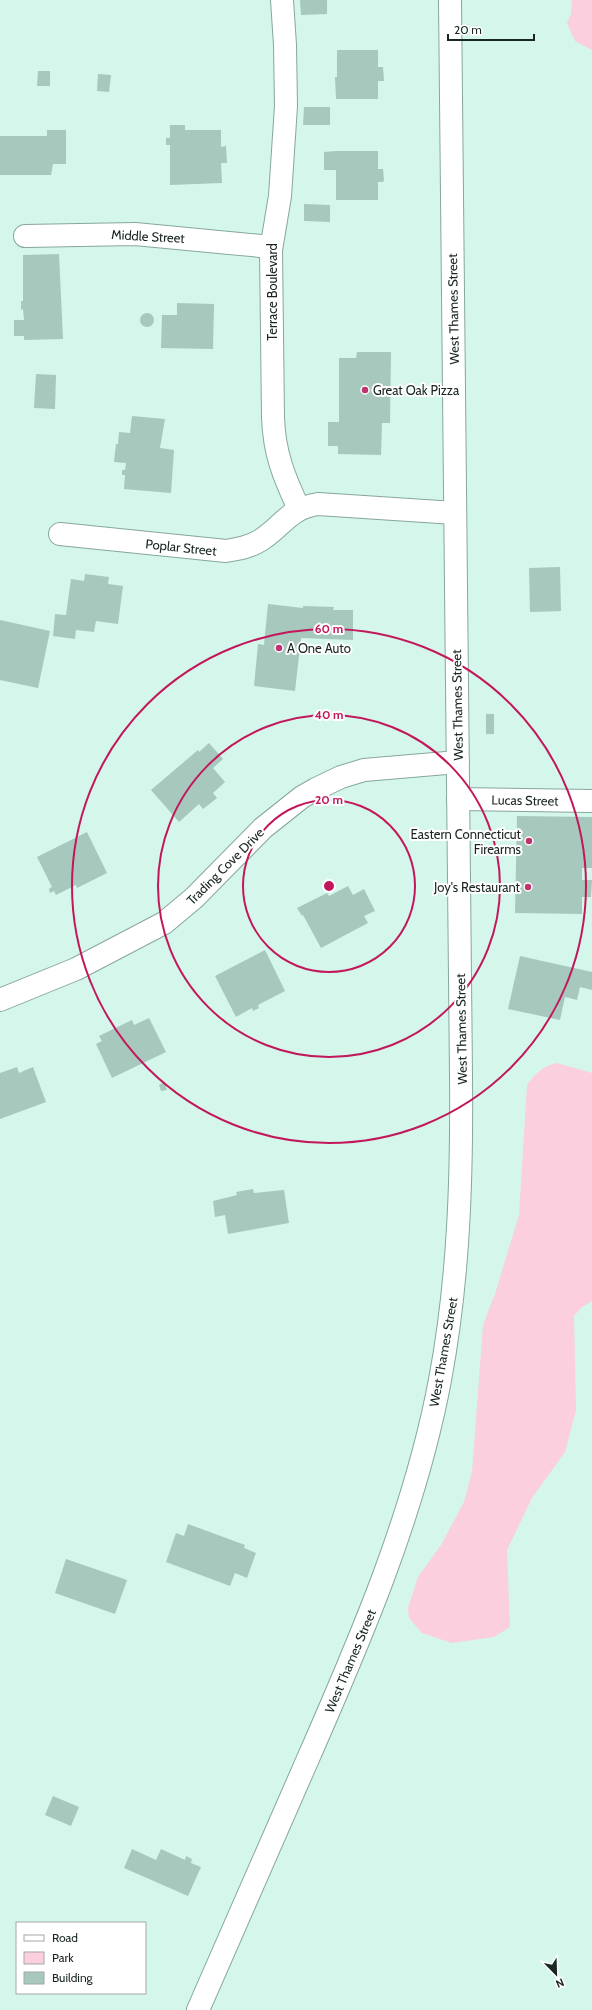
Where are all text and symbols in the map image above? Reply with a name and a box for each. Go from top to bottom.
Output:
scale bar [448,16,534,42]
text: 20 m [454,22,482,37]
street label: Middle Street [111,226,186,246]
street label: Terrace Boulevard [264,243,280,341]
street label: West Thames Street [444,253,462,365]
place label: Great Oak Pizza [373,382,460,398]
marker: Great Oak Pizza [360,385,370,395]
street label: Poplar Street [145,535,218,559]
text: 60 m [315,621,343,636]
place label: A One Auto [287,640,351,656]
marker: A One Auto [274,643,284,653]
street label: West Thames Street [448,649,466,761]
text: 40 m [314,707,344,722]
street label: Lucas Street [491,791,559,809]
text: 20 m [315,792,343,807]
street label: Trading Cove Drive [183,824,267,908]
place label: Eastern Connecticut Firearms [411,826,522,857]
marker: Eastern Connecticut Firearms [524,836,534,846]
centre of rings [322,879,336,893]
place label: Joy's Restaurant [433,879,521,895]
marker: Joy's Restaurant [523,882,533,892]
street label: West Thames Street [452,973,470,1085]
street label: West Thames Street [425,1295,461,1408]
street label: West Thames Street [321,1606,379,1715]
legend [16,1922,146,1994]
text: Road [52,1930,78,1945]
text: Park [52,1950,74,1965]
north arrow [536,1954,576,1994]
text: Building [52,1970,94,1985]
text: N [554,1975,566,1991]

